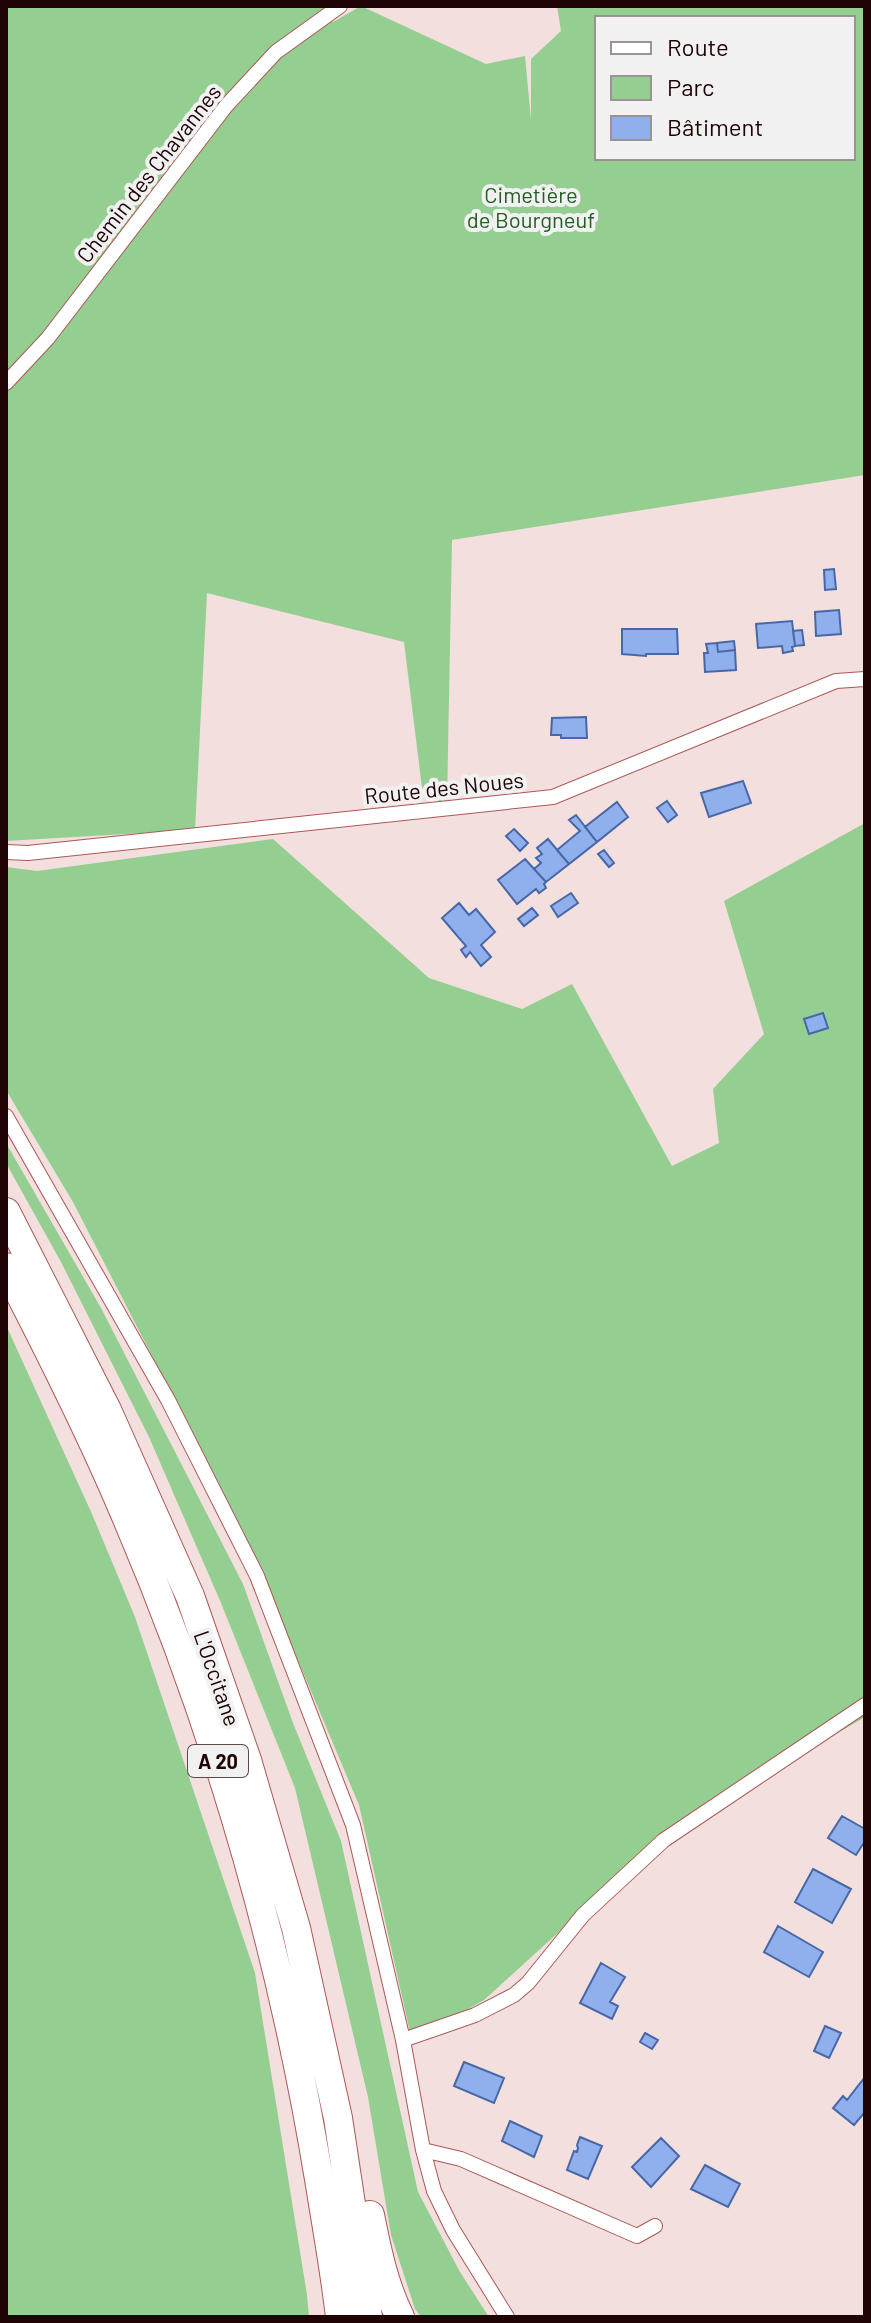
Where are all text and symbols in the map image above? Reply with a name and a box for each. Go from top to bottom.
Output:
legend [595,16,855,160]
text: Route [667,32,729,61]
text: Parc [667,72,715,101]
street label: Chemin des Chavannes [70,79,226,267]
text: Bâtiment [667,112,763,141]
park label: Cimetière de Bourgneuf [467,181,595,232]
street label: Route des Noues [363,766,525,808]
street label: L'Occitane [190,1627,246,1729]
road number: A 20 [188,1745,248,1777]

